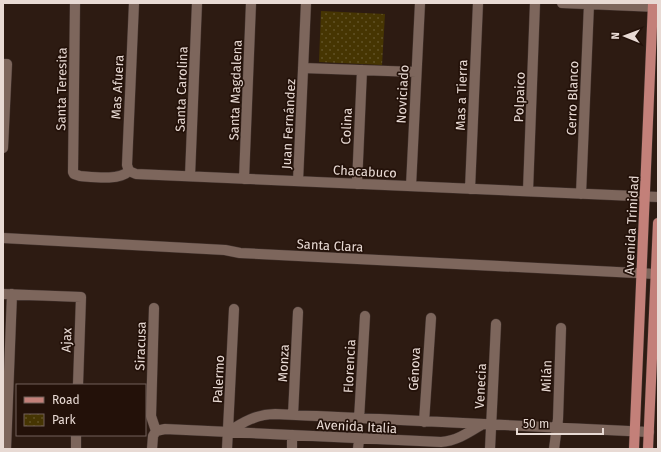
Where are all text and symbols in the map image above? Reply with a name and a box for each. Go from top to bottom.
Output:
north arrow [605,16,645,56]
text: N [609,32,622,40]
street label: Santa Magdalena [226,39,245,141]
street label: Santa Carolina [173,46,190,132]
street label: Santa Teresita [53,47,70,131]
street label: Mas Afuera [108,54,127,120]
street label: Mas a Tierra [453,59,470,131]
street label: Cerro Blanco [564,60,581,136]
street label: Noviciado [393,64,412,124]
street label: Polpaico [511,72,528,122]
street label: Juan Fernández [279,78,298,170]
street label: Colina [338,107,355,145]
street label: Chacabuco [333,162,397,181]
street label: Avenida Trinidad [621,175,642,275]
street label: Santa Clara [296,236,364,255]
street label: Siracusa [132,321,149,371]
street label: Ajax [59,327,74,353]
street label: Florencia [341,339,358,393]
street label: Monza [275,344,292,382]
street label: Génova [406,347,423,391]
street label: Palermo [210,354,227,404]
street label: Milán [538,360,555,392]
street label: Venecia [472,363,489,409]
legend [16,384,146,436]
text: Road [52,393,80,407]
scale bar [517,410,603,436]
text: Park [52,413,76,427]
street label: Avenida Italia [316,417,398,436]
text: 50 m [523,417,549,431]

